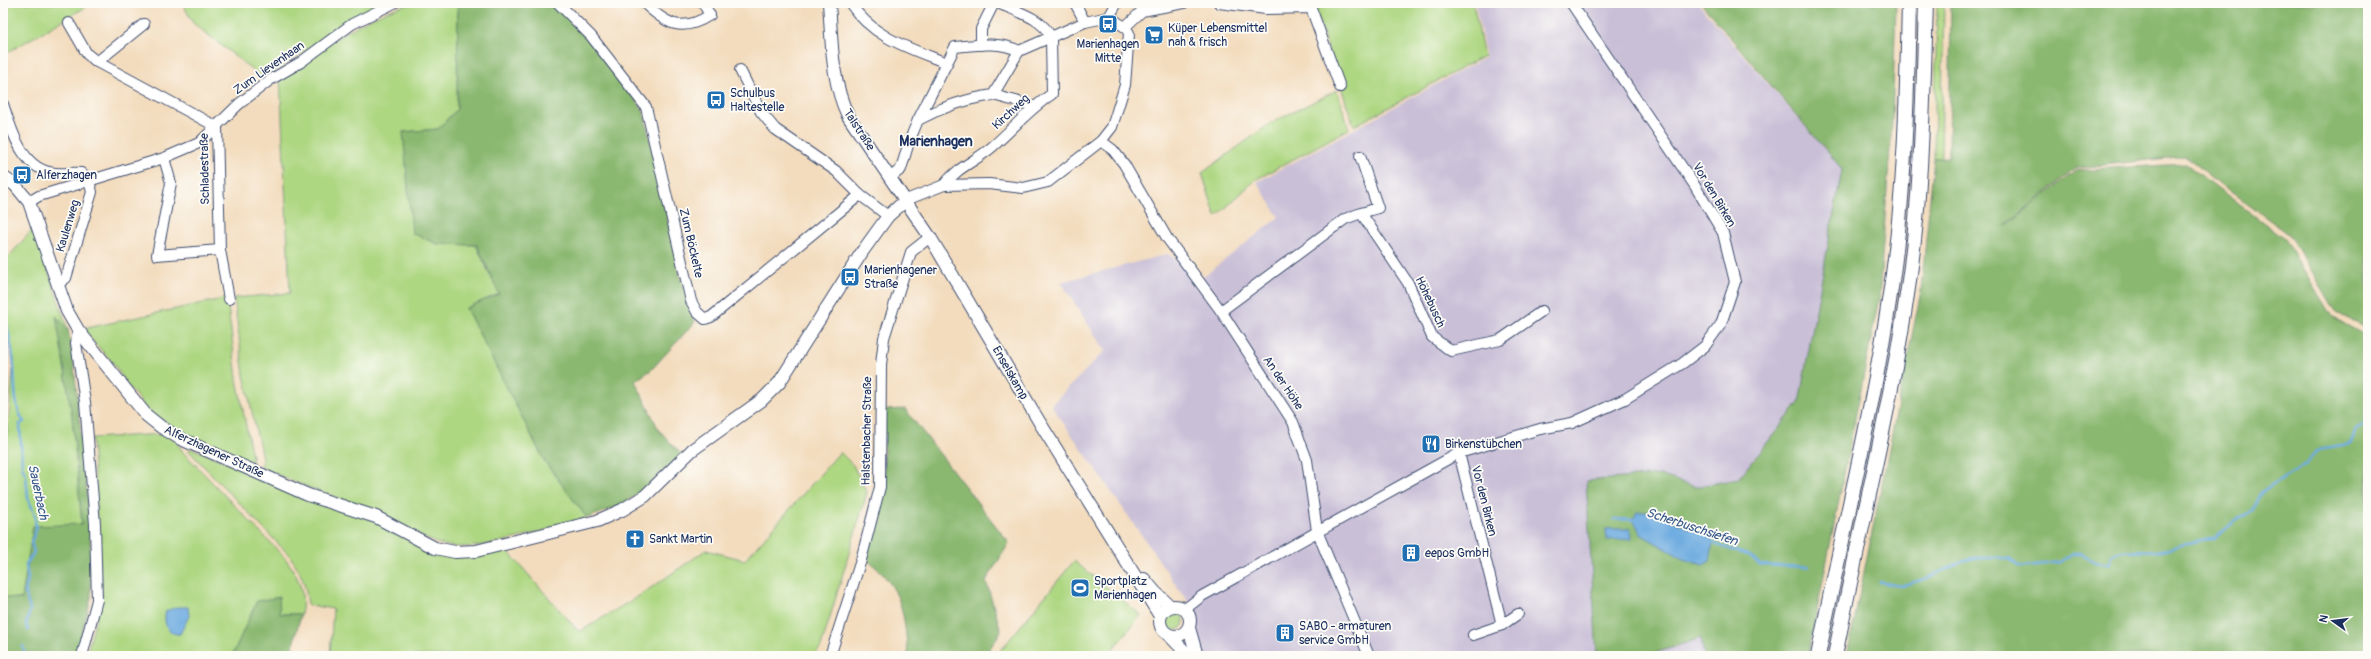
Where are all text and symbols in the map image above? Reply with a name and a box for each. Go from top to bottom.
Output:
bus stop icon: Marienhagen Mitte [1097,13,1119,35]
place label: Küper Lebensmittel nah & frisch [1168,21,1267,50]
supermarket icon: Küper Lebensmittel nah & frisch [1143,24,1165,46]
place label: Marienhagen Mitte [1077,37,1140,66]
street label: Zum Lievenhaan [231,38,307,98]
place label: Schulbus Haltestelle [730,86,785,115]
bus stop icon: Schulbus Haltestelle [705,89,727,111]
street label: Kirchweg [989,91,1033,133]
street label: Talstraße [840,106,878,154]
street label: Schladestraße [197,133,213,205]
district label: Marienhagen [899,133,973,150]
street label: Vor den Birken [1689,160,1739,230]
bus stop icon: Alferzhagen [11,164,33,186]
place label: Alferzhagen [36,168,97,183]
street label: Kaulenweg [53,198,83,254]
street label: Zum Böckelte [676,207,706,279]
place label: Marienhagener Straße [864,263,938,292]
bus stop icon: Marienhagener Straße [839,266,861,288]
street label: Höhebusch [1412,274,1449,330]
street label: Enselskamp [989,344,1031,403]
street label: An der Höhe [1260,353,1307,413]
street label: Halstenbacher Straße [859,376,875,486]
street label: Alferzhagener Straße [162,422,266,482]
restaurant icon: Birkenstübchen [1420,433,1442,455]
place label: Birkenstübchen [1445,437,1522,452]
water label: Sauerbach [24,463,52,522]
street label: Vor den Birken [1468,464,1500,538]
water label: Scherbuschsiefen [1644,505,1740,550]
church icon: Sankt Martin [624,528,646,550]
place label: Sankt Martin [649,532,713,547]
building icon: eepos GmbH [1400,542,1422,564]
place label: eepos GmbH [1425,546,1489,561]
place label: Sportplatz Marienhagen [1094,574,1157,603]
sports icon: Sportplatz Marienhagen [1069,577,1091,599]
north arrow [2313,601,2353,641]
text: N [2317,613,2331,624]
place label: SABO - armaturen service GmbH [1299,619,1392,648]
building icon: SABO - armaturen service GmbH [1274,622,1296,644]

